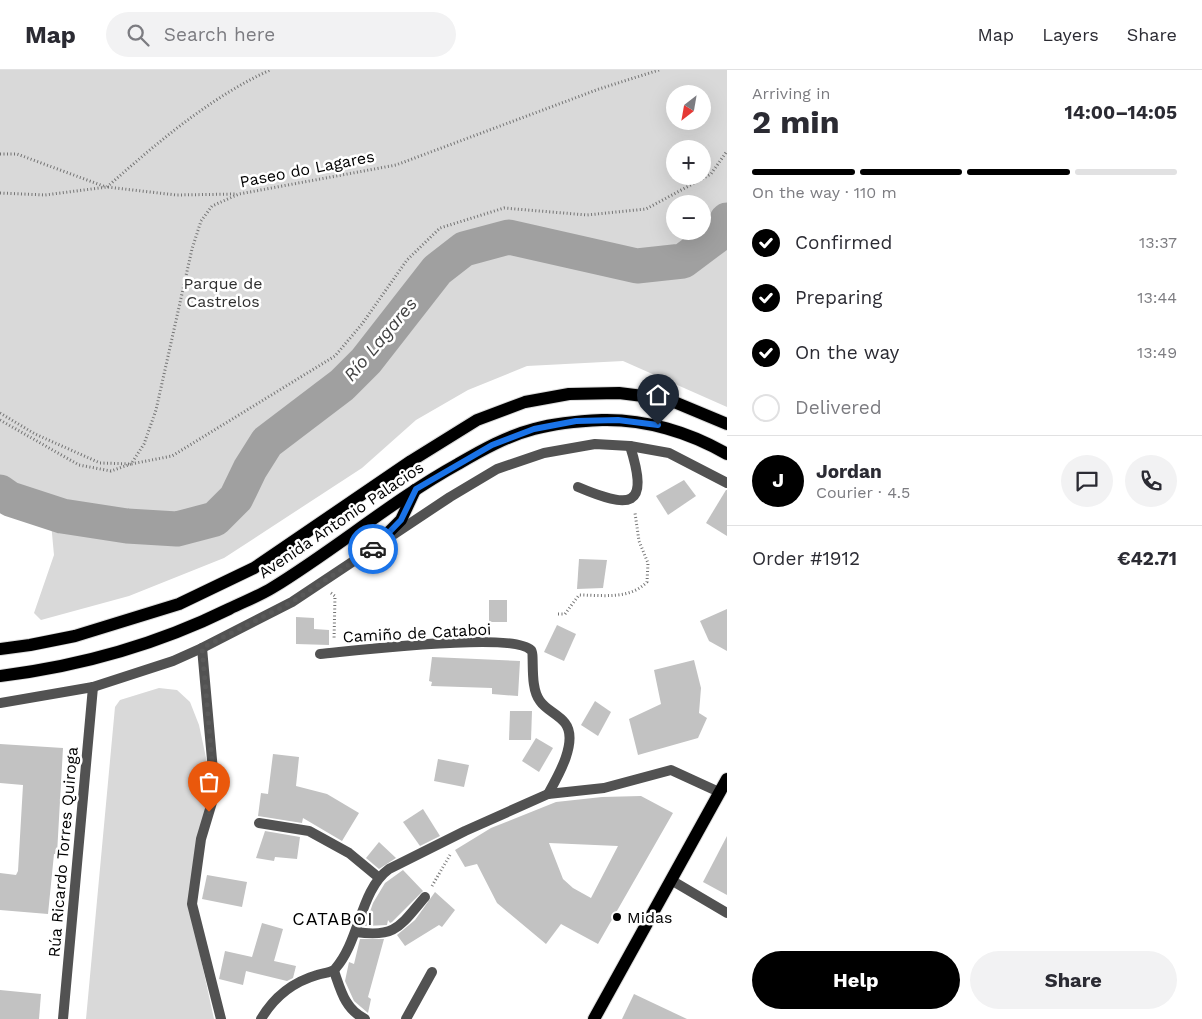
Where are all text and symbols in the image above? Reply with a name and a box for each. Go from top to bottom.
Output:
search box [106,12,456,57]
text: Map [25,21,76,49]
icon: search [124,21,152,49]
text: Search here [164,23,275,46]
text: Map [977,24,1014,45]
text: Layers [1042,24,1099,45]
text: Share [1127,24,1177,45]
text: Arriving in [752,84,830,103]
north arrow [666,85,711,130]
map controls [666,85,711,240]
text: 14:00–14:05 [1065,101,1177,124]
text: 2 min [752,103,840,141]
button: + [666,140,711,185]
street label: Paseo do Lagares [238,147,376,191]
text: On the way · 110 m [752,183,897,202]
button: − [666,195,711,240]
icon: check [752,229,780,257]
text: Confirmed [795,231,892,254]
text: 13:37 [1139,233,1177,252]
park label: Parque de Castrelos [184,274,262,311]
icon: check [752,284,780,312]
text: Preparing [795,286,882,309]
text: 13:44 [1137,288,1177,307]
water label: Río Lagares [339,293,421,385]
icon: check [752,339,780,367]
text: On the way [795,341,899,364]
text: 13:49 [1137,343,1177,362]
pin [637,374,679,425]
icon: home [644,381,672,409]
text: Delivered [795,396,882,419]
button: chat [1061,455,1113,507]
button: phone [1125,455,1177,507]
street label: Avenida Antonio Palacios [255,458,427,582]
text: Jordan [816,460,882,483]
text: J [772,469,784,492]
text: Courier · 4.5 [816,483,910,502]
courier [348,524,398,574]
icon: car [359,535,387,563]
text: Order #1912 [752,547,860,570]
text: €42.71 [1117,547,1177,570]
street label: Camiño de Cataboi [342,620,492,646]
street label: Rúa Ricardo Torres Quiroga [44,746,82,958]
pin [188,761,230,812]
icon: bag [195,768,223,796]
district label: CATABOI [292,908,374,929]
place label: Midas [627,908,672,927]
marker: Midas [611,911,623,923]
button: Help [752,951,960,1009]
button: Share [970,951,1177,1009]

